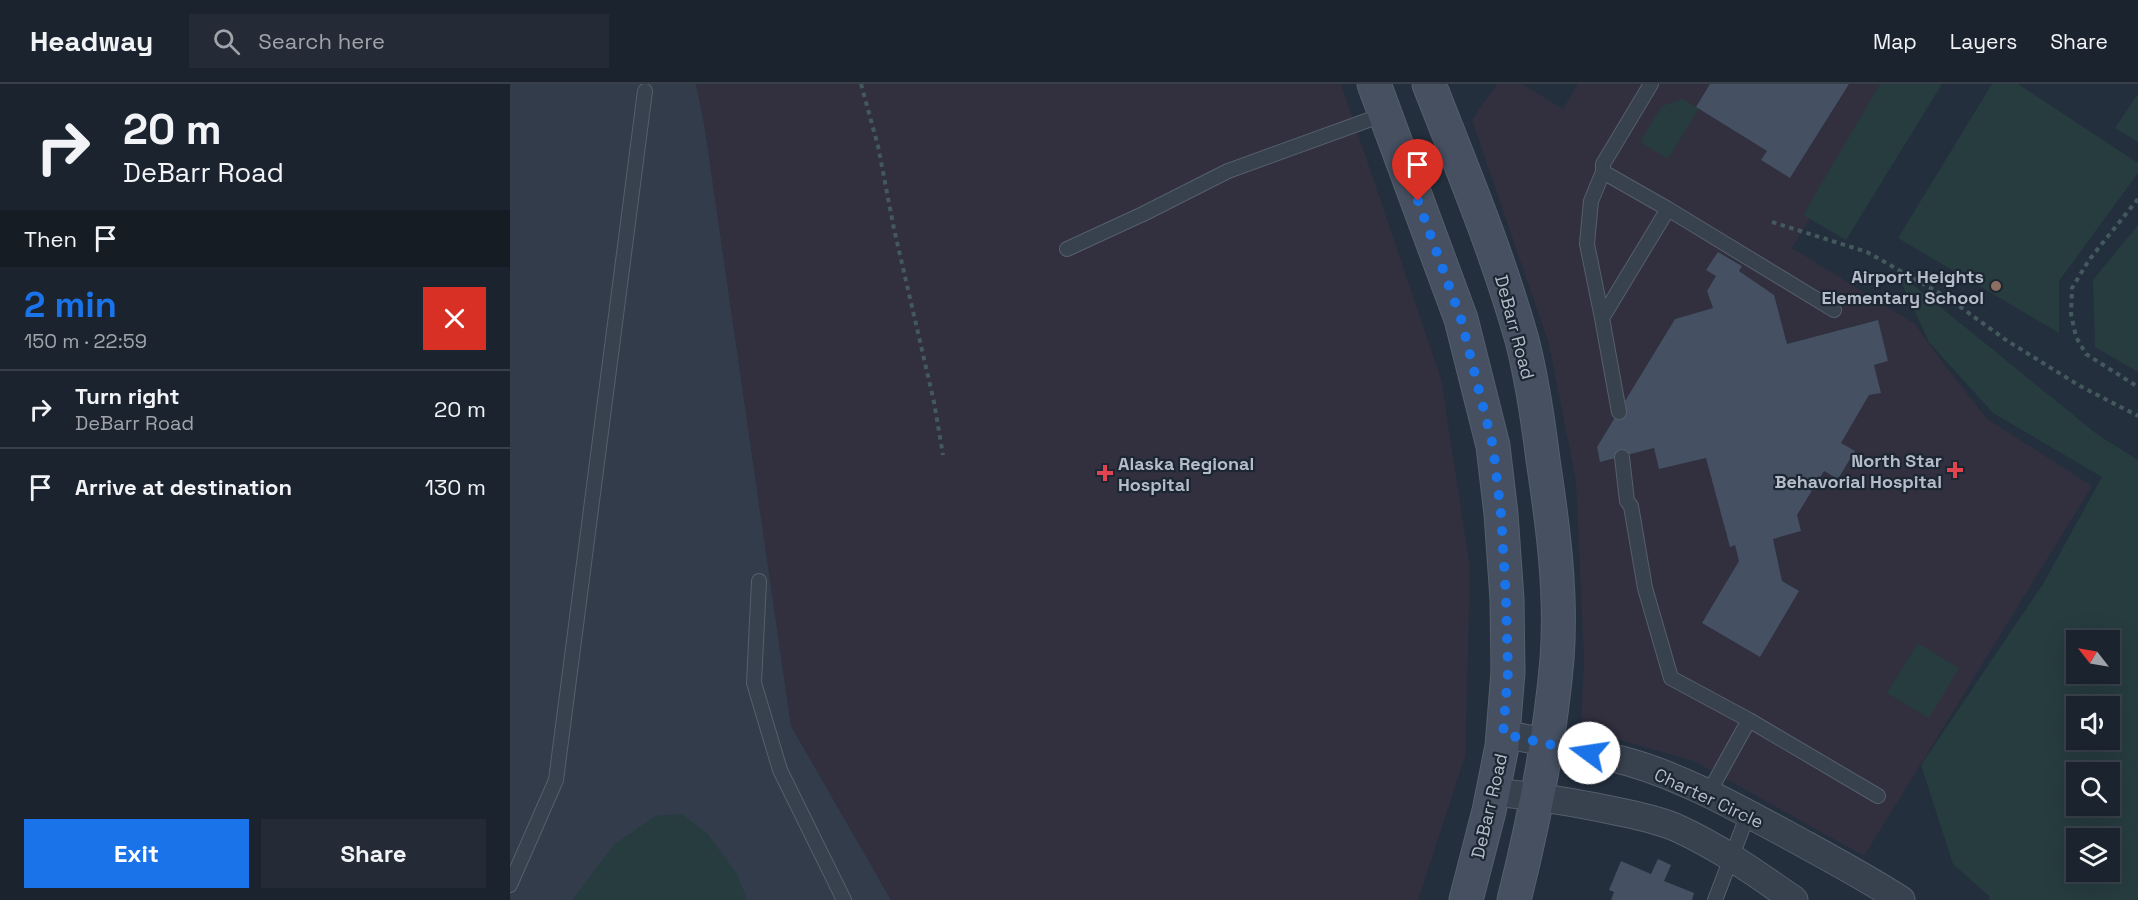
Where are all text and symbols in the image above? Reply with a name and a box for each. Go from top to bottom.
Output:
search box [189,14,609,68]
text: Headway [30,23,153,59]
icon: search [210,25,243,58]
text: Search here [258,27,385,55]
text: Map [1873,28,1917,55]
text: Layers [1950,28,2017,55]
text: Share [2050,28,2108,55]
text: 20 m [123,103,222,156]
icon: right [24,108,102,186]
pin [1392,139,1443,201]
icon: arrive [1401,148,1434,181]
text: DeBarr Road [123,155,284,190]
icon: arrive [89,222,122,255]
text: Then [24,225,77,253]
place label: Airport Heights Elementary School [1821,265,1984,309]
street label: DeBarr Road [1490,272,1540,382]
marker: Airport Heights Elementary School [1989,279,2003,293]
text: 2 min [24,282,117,328]
button: close [423,287,486,350]
text: 150 m · 22:59 [24,328,147,354]
text: Turn right [75,382,180,410]
icon: right [24,393,57,426]
text: 20 m [434,395,486,423]
text: DeBarr Road [75,410,194,436]
place label: North Star Behavorial Hospital [1774,449,1942,493]
place label: Alaska Regional Hospital [1118,452,1254,496]
marker: North Star Behavorial Hospital [1946,461,1964,479]
marker: Alaska Regional Hospital [1096,464,1114,482]
icon: arrive [24,471,57,504]
text: Arrive at destination [75,473,292,501]
text: 130 m [425,473,486,501]
north arrow [2066,630,2120,684]
map controls [2066,630,2120,882]
button: sound [2066,696,2120,750]
position arrow [1557,721,1621,785]
street label: DeBarr Road [1466,751,1512,861]
button: search [2066,762,2120,816]
street label: Charter Circle [1651,763,1767,833]
button: Exit [24,819,249,888]
button: Share [261,819,486,888]
button: layers [2066,828,2120,882]

